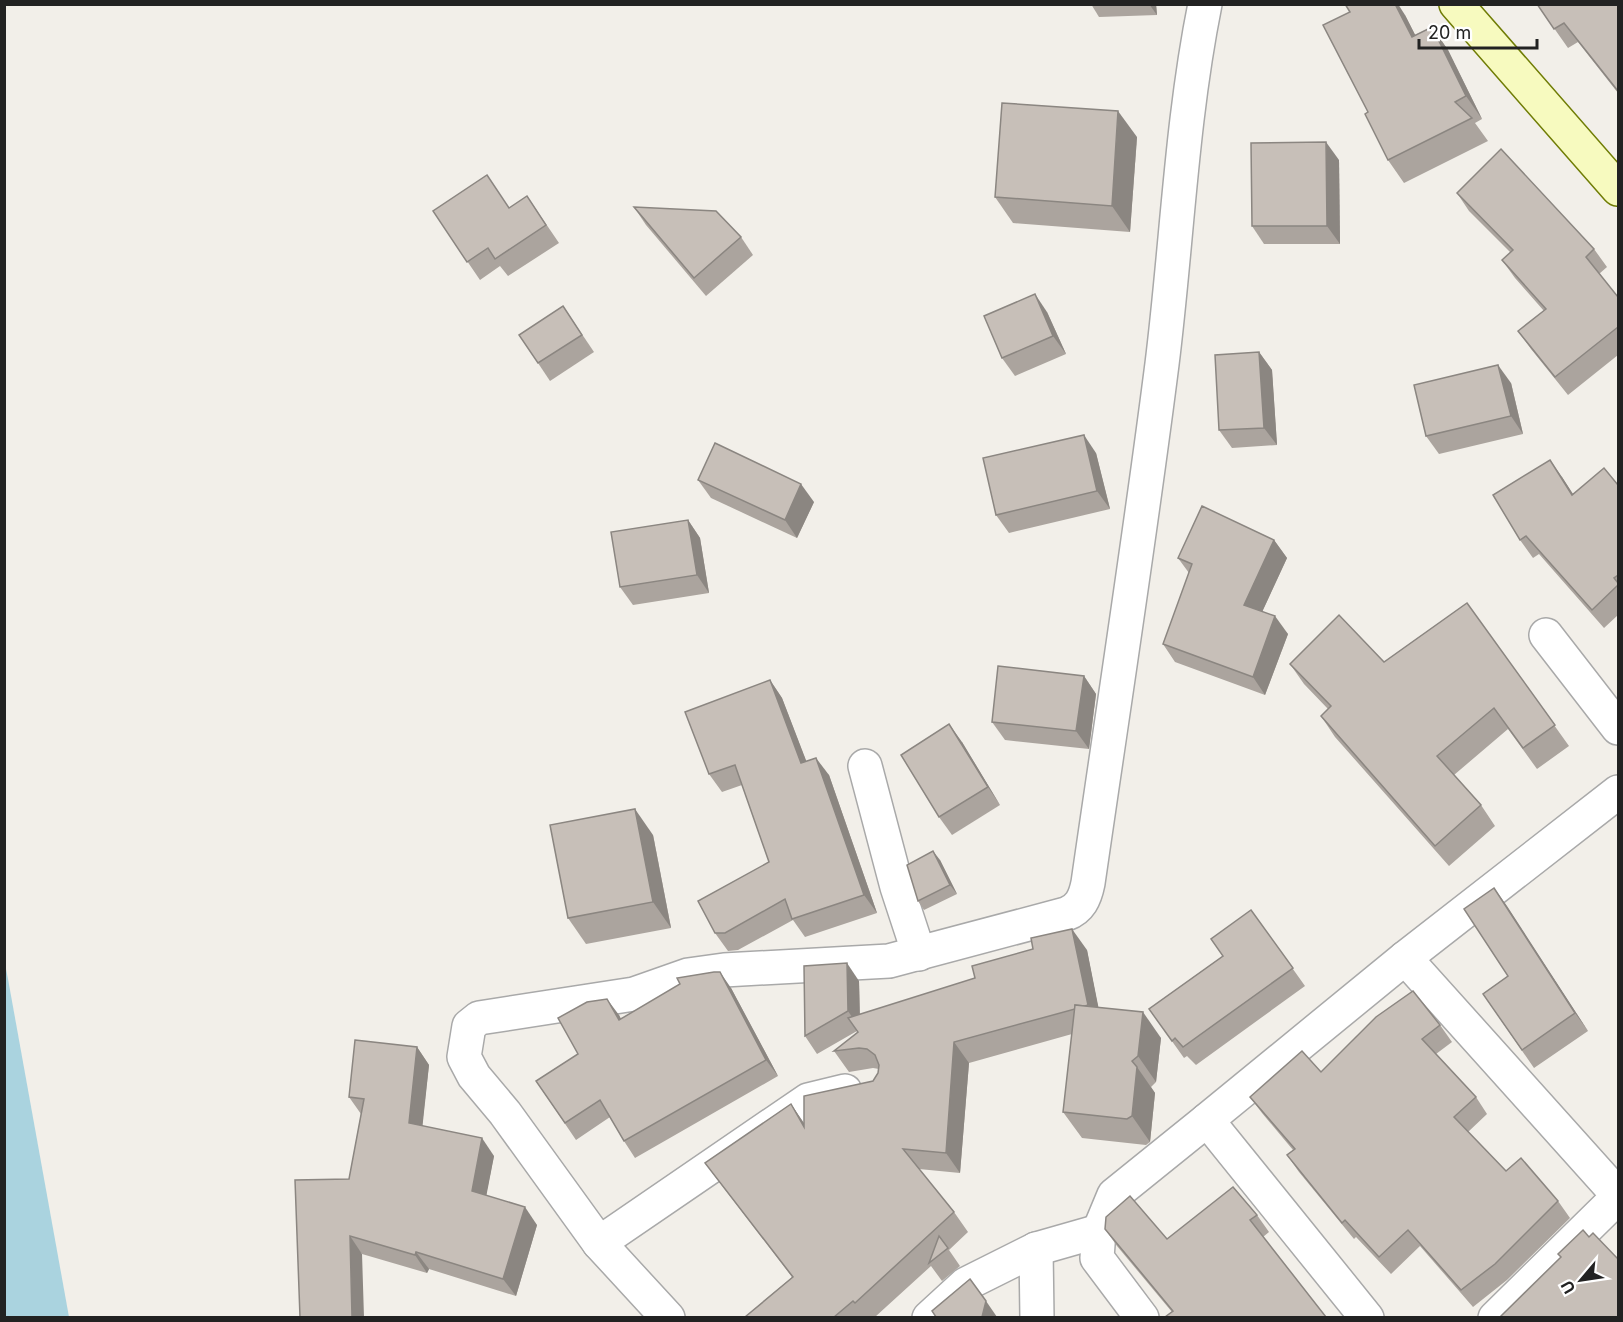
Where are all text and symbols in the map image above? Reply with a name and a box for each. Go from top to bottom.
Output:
scale bar [1419,12,1538,50]
text: 20 m [1428,22,1471,43]
north arrow [1551,1250,1611,1310]
text: U [1556,1277,1579,1297]

